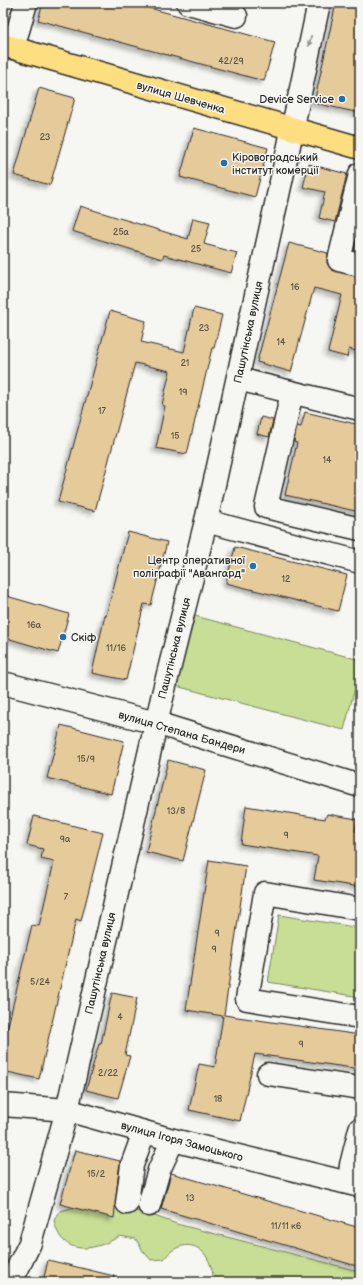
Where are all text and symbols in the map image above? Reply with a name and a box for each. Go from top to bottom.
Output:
one-way arrow [307,35,313,47]
house number: 42/29 [218,56,244,67]
street label: вулиця Шевченка [135,79,227,116]
place label: Device Service [259,93,334,106]
marker: Device Service [337,94,347,104]
house number: 23 [40,132,51,143]
place label: Кіровоградський інститут комерції [232,151,319,177]
marker: Кіровоградський інститут комерції [219,158,229,168]
house number: 25а [113,227,130,238]
house number: 25 [191,244,201,255]
street label: Пашутінська вулиця [231,280,266,384]
house number: 16 [291,282,300,293]
house number: 23 [199,323,210,334]
house number: 14 [277,337,286,348]
house number: 21 [181,358,189,369]
house number: 19 [179,387,187,398]
house number: 17 [98,406,107,417]
house number: 15 [171,431,179,442]
house number: 14 [323,455,332,466]
place label: Центр оперативної поліграфії "Авангард" [133,554,245,580]
marker: Центр оперативної поліграфії "Авангард" [248,561,258,571]
house number: 12 [282,574,291,585]
street label: Пашутінська вулиця [156,596,193,700]
house number: 16а [27,620,42,631]
place label: Скіф [71,631,96,644]
marker: Скіф [58,632,68,642]
house number: 11/16 [106,643,127,654]
street label: вулиця Степана Бандери [117,708,247,757]
house number: 15/9 [77,754,95,765]
house number: 13/8 [167,806,185,817]
house number: 9 [283,830,289,841]
house number: 9а [60,834,71,845]
house number: 7 [64,892,69,903]
street label: Пашутінська вулиця [82,911,119,1015]
house number: 9 [214,928,220,939]
house number: 9 [211,944,217,955]
house number: 5/24 [30,977,50,988]
house number: 4 [117,1012,123,1023]
house number: 9 [298,1039,304,1050]
house number: 2/22 [98,1068,119,1079]
house number: 18 [214,1094,222,1105]
street label: вулиця Ігоря Замоцького [119,1119,245,1164]
house number: 15/2 [87,1169,106,1180]
house number: 13 [185,1193,195,1204]
house number: 11/11 к6 [271,1221,302,1232]

